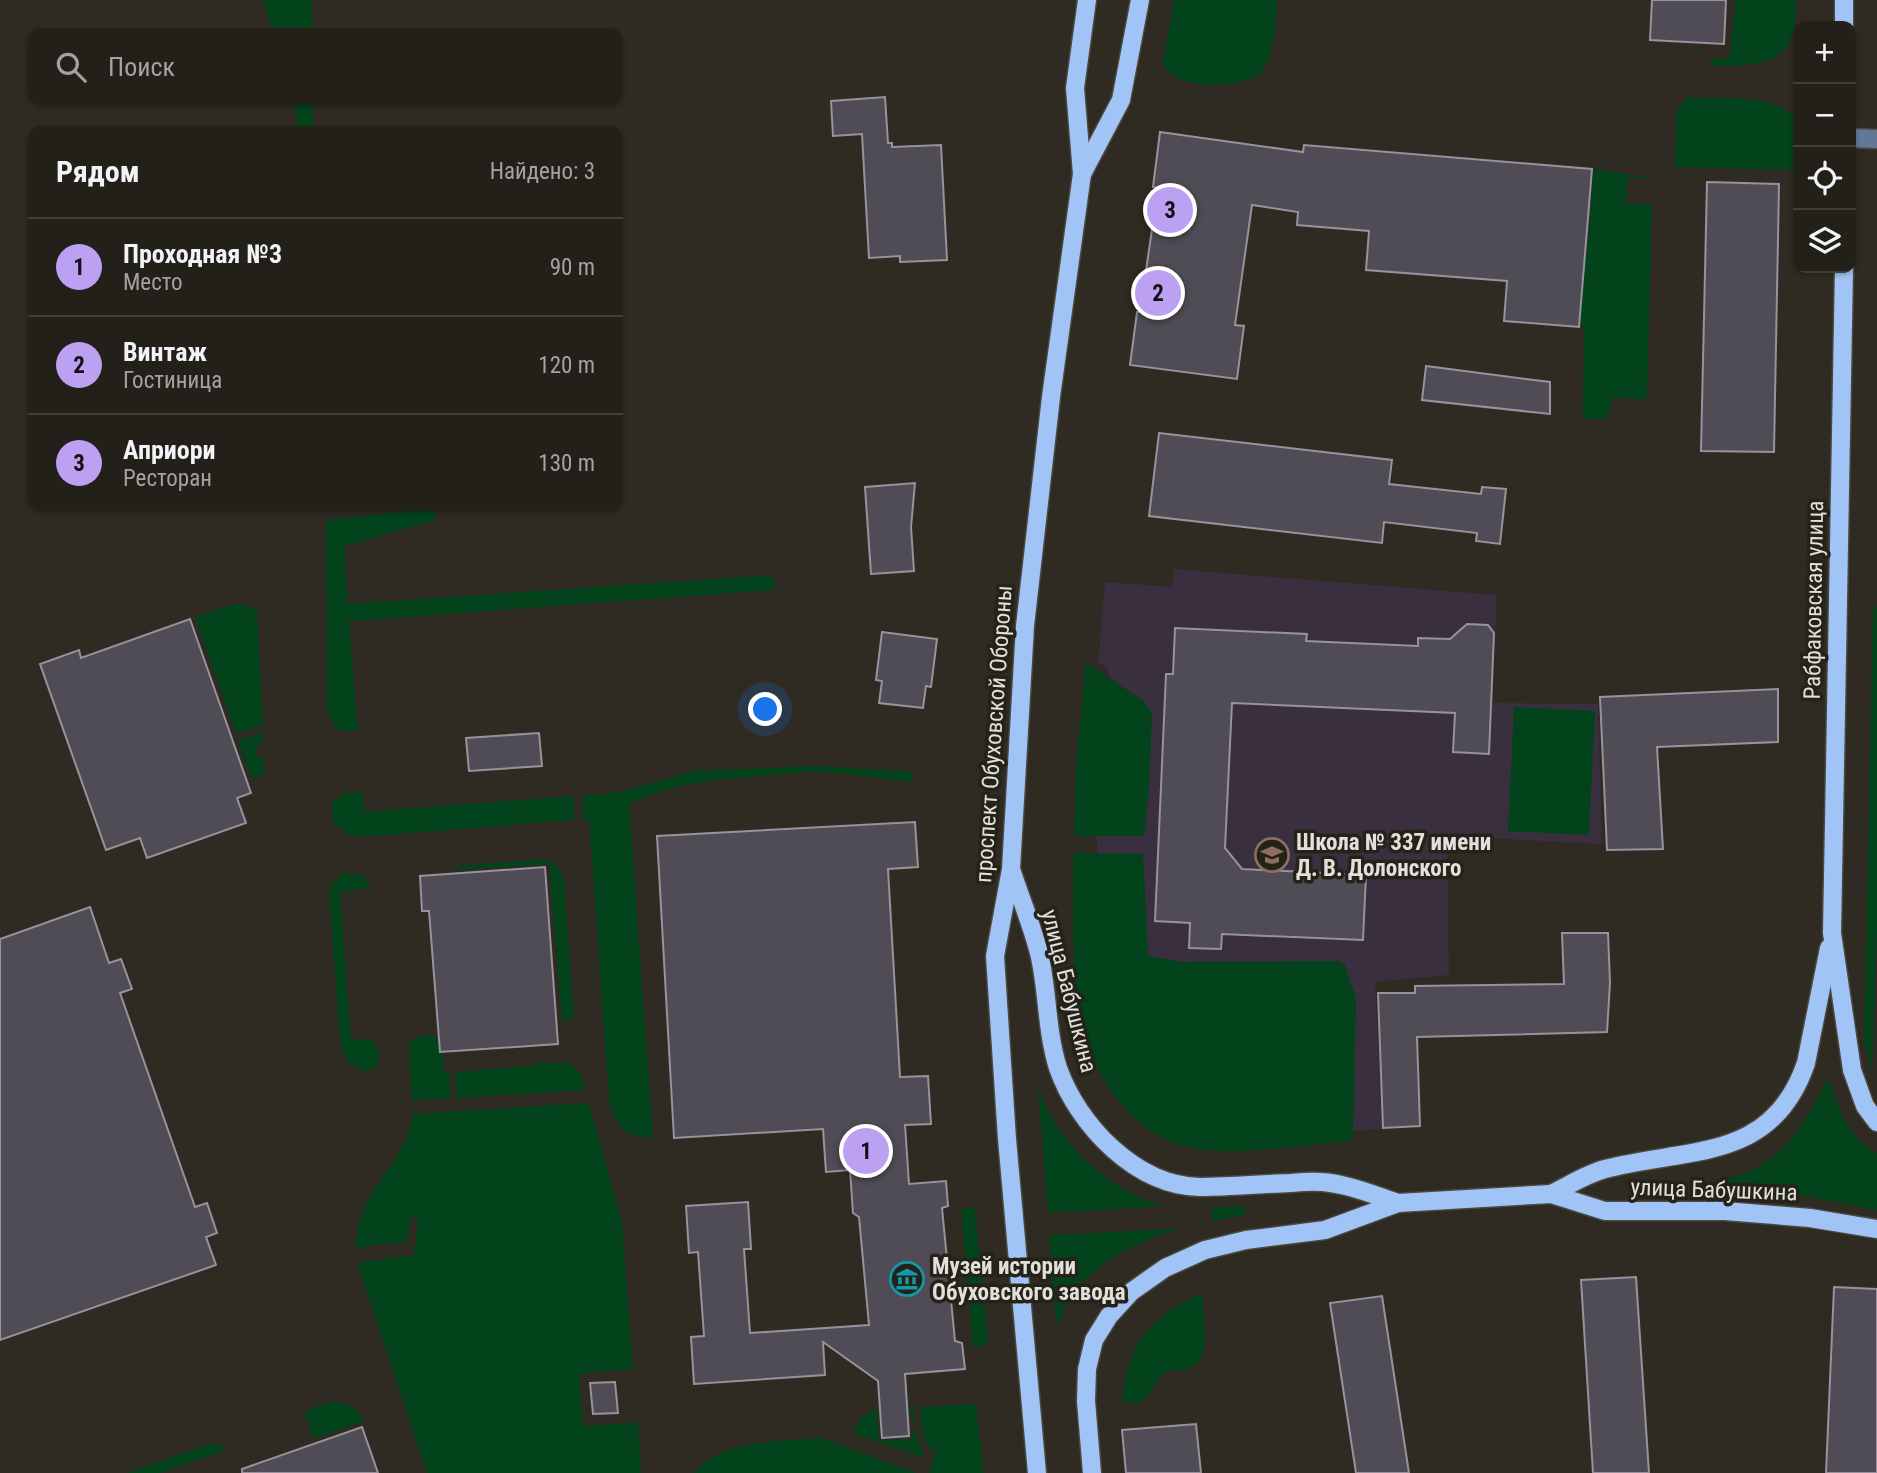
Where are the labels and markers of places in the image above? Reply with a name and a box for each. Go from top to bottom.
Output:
pin: 3 [1147,184,1193,236]
pin: 2 [1135,267,1181,319]
place label: Школа № 337 имени Д. В. Долонского [1296,829,1491,882]
school or university icon: Школа № 337 имени Д. В. Долонского [1253,836,1291,874]
pin: 1 [843,1125,889,1177]
place label: Музей истории Обуховского завода [932,1253,1126,1306]
museum icon: Музей истории Обуховского завода [888,1260,926,1298]

